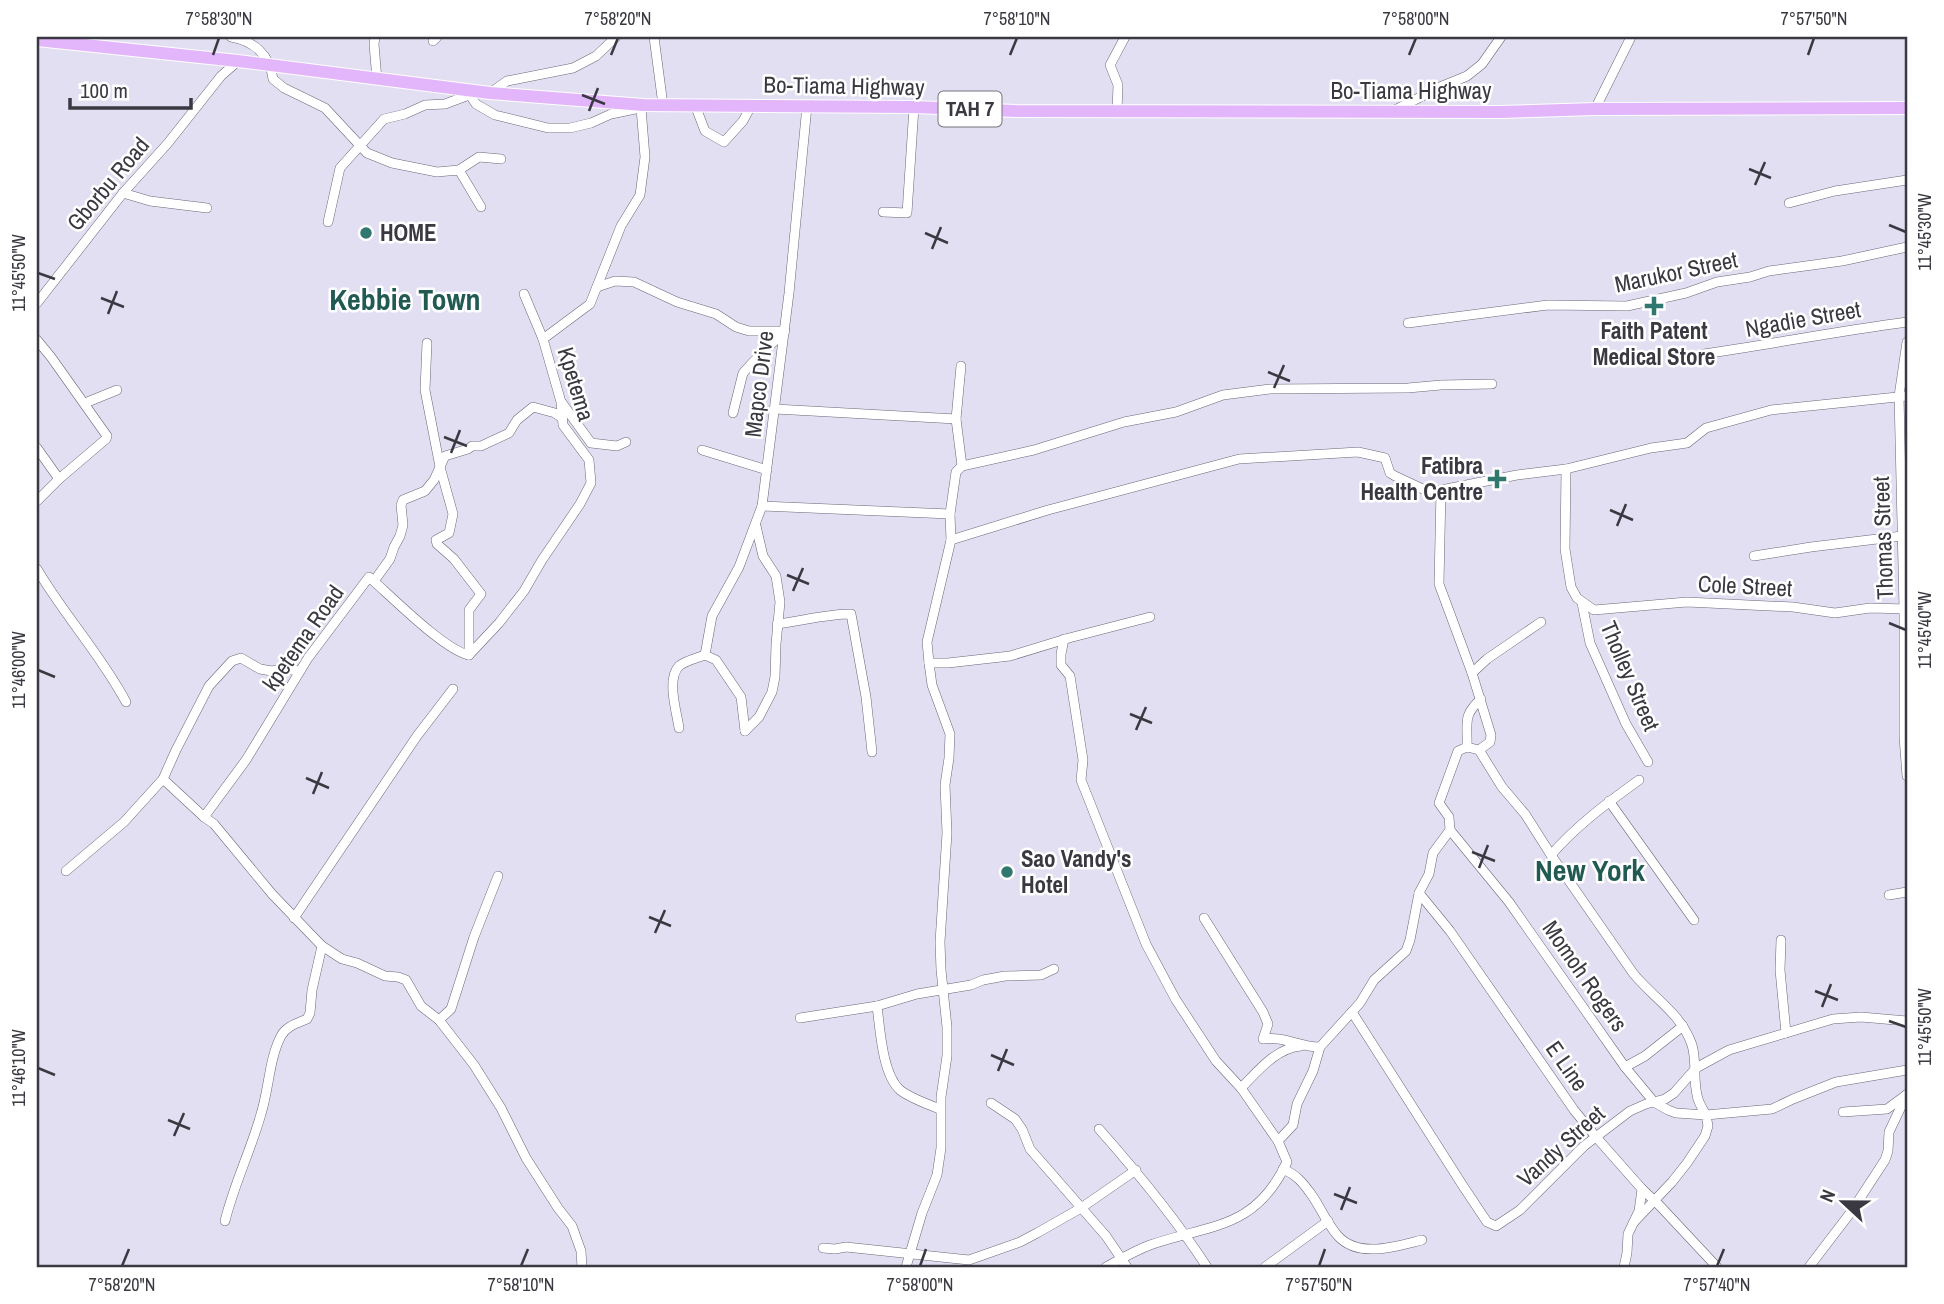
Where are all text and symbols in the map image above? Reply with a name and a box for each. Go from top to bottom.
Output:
text: 7°58'30"N [186,6,252,31]
text: 7°58'20"N [585,6,651,31]
text: 7°58'10"N [984,6,1050,31]
text: 7°58'00"N [1383,6,1449,31]
text: 7°57'50"N [1781,6,1847,31]
scale bar [70,66,191,110]
street label: Bo-Tiama Highway [763,69,925,102]
street label: Bo-Tiama Highway [1330,75,1492,106]
text: 100 m [80,76,128,105]
road number: TAH 7 [939,92,1002,126]
street label: Gborbu Road [59,130,156,237]
text: 11°45'30"W [1912,193,1937,271]
place label: HOME [380,217,437,248]
marker: HOME [358,225,374,241]
text: 11°45'50"W [6,234,31,312]
street label: Marukor Street [1612,243,1740,300]
district label: Kebbie Town [329,279,481,319]
street label: Ngadie Street [1743,293,1863,344]
marker: Faith Patent Medical Store [1646,298,1662,314]
place label: Faith Patent Medical Store [1593,315,1715,372]
street label: Mapco Drive [737,329,780,439]
street label: Kpetema [551,343,602,425]
place label: Fatibra Health Centre [1360,450,1484,507]
marker: Fatibra Health Centre [1489,471,1505,487]
street label: Thomas Street [1865,476,1900,600]
street label: Cole Street [1697,568,1793,603]
street label: kpetema Road [255,579,350,697]
text: 11°45'40"W [1912,591,1937,669]
street label: Tholley Street [1593,616,1667,735]
text: 11°46'00"W [6,631,31,709]
place label: Sao Vandy's Hotel [1021,843,1131,900]
district label: New York [1535,850,1645,890]
marker: Sao Vandy's Hotel [999,864,1015,880]
street label: Momoh Rogers [1536,914,1635,1037]
text: 11°45'50"W [1912,988,1937,1066]
text: 11°46'10"W [6,1029,31,1107]
street label: E Line [1539,1034,1596,1097]
street label: Vandy Street [1510,1098,1611,1193]
north arrow [1808,1168,1878,1238]
text: N [1813,1186,1841,1206]
text: 7°58'20"N [89,1272,155,1297]
text: 7°58'10"N [488,1272,554,1297]
text: 7°58'00"N [887,1272,953,1297]
text: 7°57'50"N [1286,1272,1352,1297]
text: 7°57'40"N [1684,1272,1750,1297]

